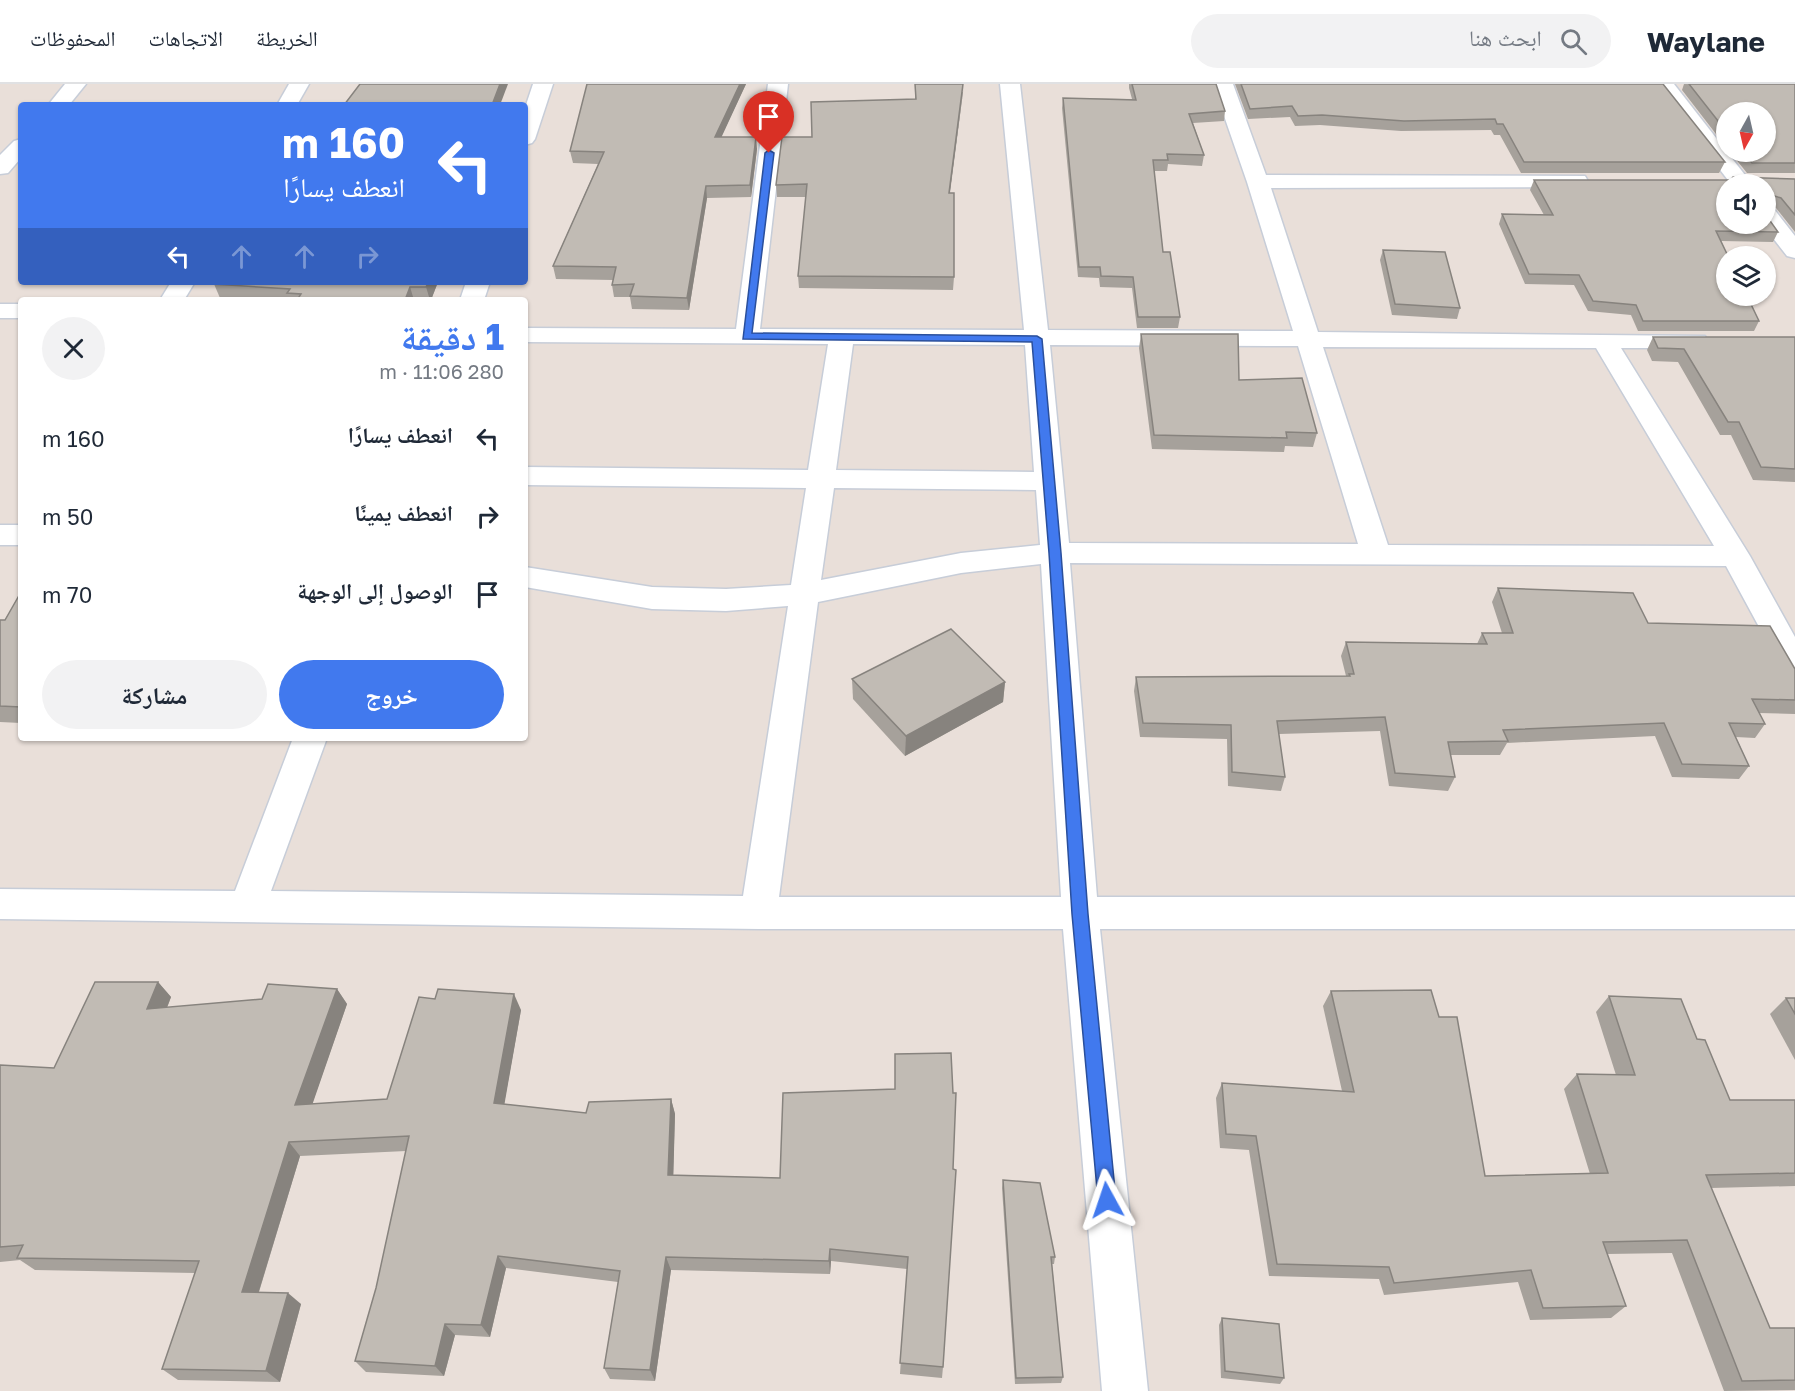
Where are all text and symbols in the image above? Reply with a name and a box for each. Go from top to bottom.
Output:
search box [1191,14,1611,68]
text: ابحث هنا [1469,24,1542,51]
text: المحفوظات [30,25,115,51]
text: الاتجاهات [148,25,223,51]
text: الخريطة [256,25,318,51]
icon: search [1557,25,1590,58]
text: Waylane [1647,25,1765,58]
pin [743,91,794,153]
icon: arrive [752,100,785,133]
north arrow [1716,102,1776,162]
map controls [1716,102,1776,306]
text: 160 m [282,117,405,167]
icon: left [426,126,504,204]
text: انعطف يسارًا [283,171,405,203]
button: sound [1716,174,1776,234]
icon: left [162,240,195,273]
icon: ahead [225,240,258,273]
icon: ahead [288,240,321,273]
icon: right [351,240,384,273]
button: layers [1716,246,1776,306]
text: 1 دقيقة [401,315,504,358]
button: close [42,317,105,380]
text: 280 m · 11:06 [379,359,504,383]
text: انعطف يسارًا [348,421,453,448]
icon: left [471,422,504,455]
text: 160 m [42,425,105,452]
text: انعطف يمينًا [354,499,453,526]
icon: right [471,500,504,533]
text: 50 m [42,503,93,530]
text: الوصول إلى الوجهة [297,577,453,604]
icon: arrive [471,578,504,611]
text: 70 m [42,581,92,608]
button: مشاركة [42,660,267,729]
button: خروج [279,660,504,729]
position arrow [1075,1168,1139,1232]

